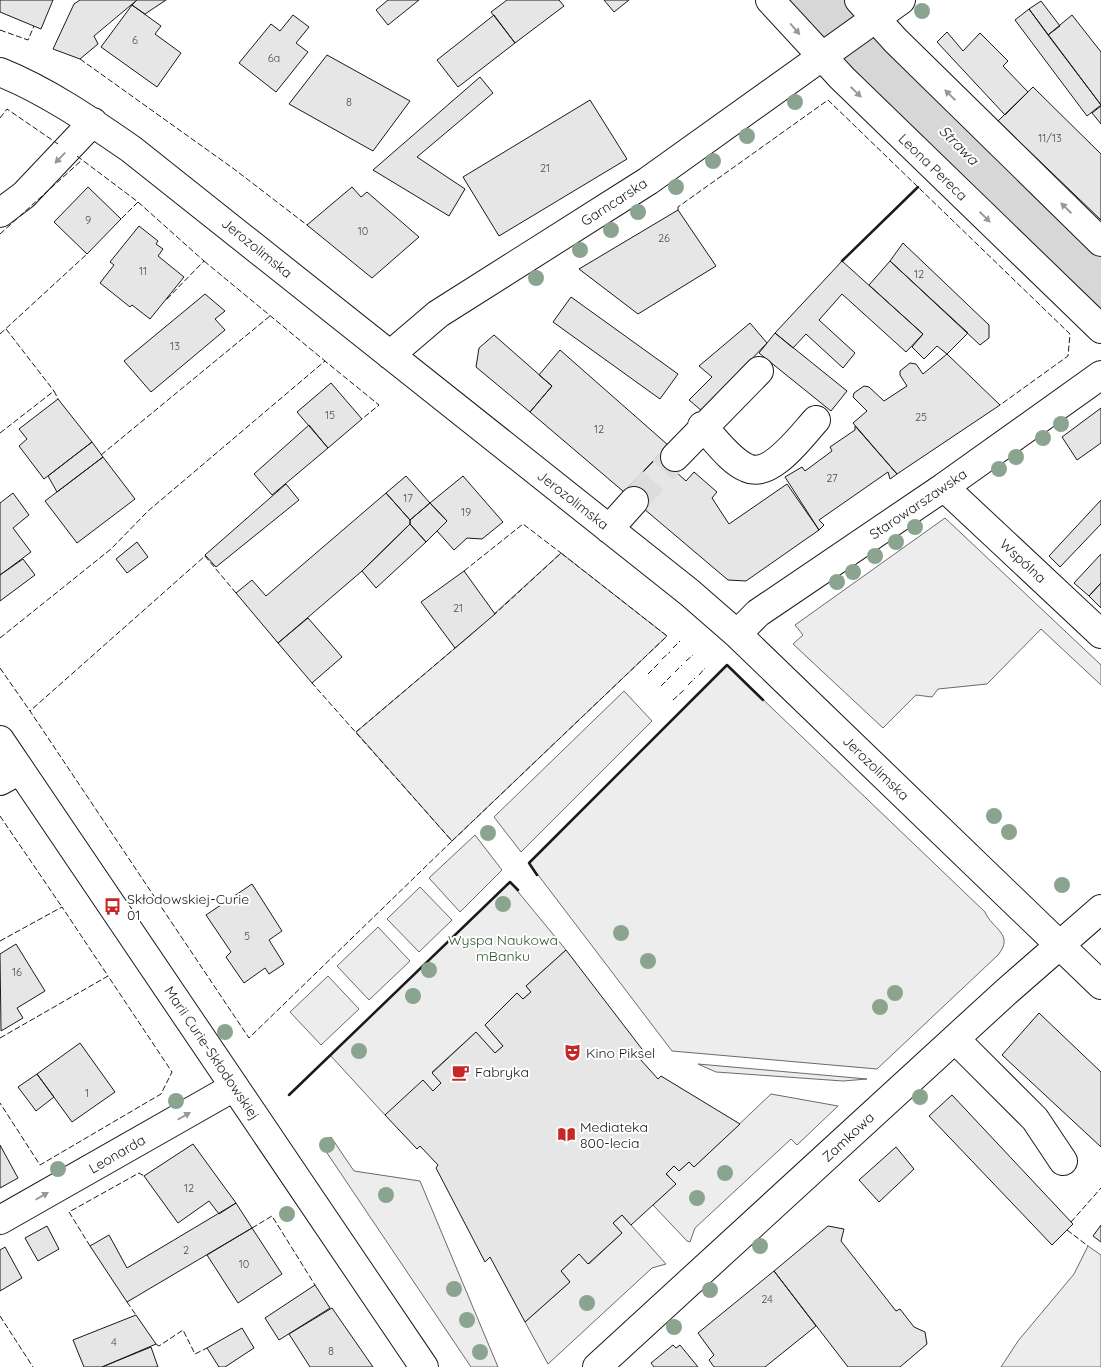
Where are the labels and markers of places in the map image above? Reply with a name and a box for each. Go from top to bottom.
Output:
place label: Skłodowskiej-Curie 01 [127,890,249,924]
bus stop icon: Skłodowskiej-Curie 01 [103,897,123,917]
theatre icon: Kino Piksel [562,1043,582,1063]
place label: Kino Piksel [586,1044,655,1062]
cafe icon: Fabryka [451,1062,471,1082]
place label: Fabryka [475,1063,529,1081]
place label: Mediateka 800-lecia [580,1118,648,1152]
library icon: Mediateka 800-lecia [556,1125,576,1145]

